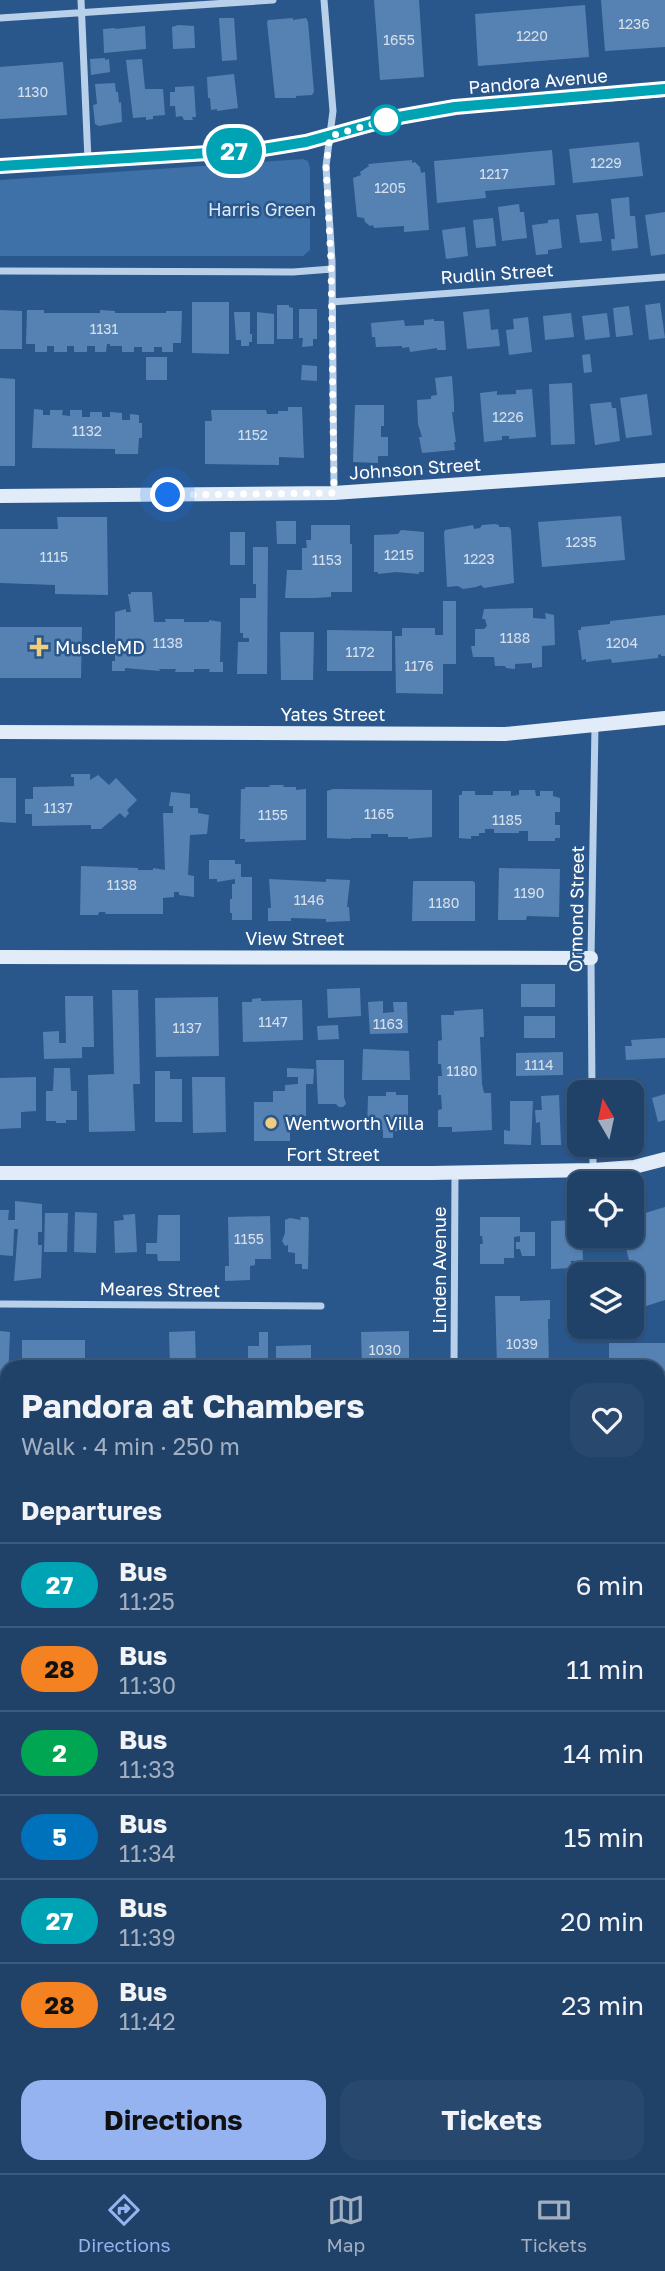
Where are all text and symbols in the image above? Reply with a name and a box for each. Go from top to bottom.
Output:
house number: 1236 [618,15,650,32]
house number: 1220 [516,27,548,44]
house number: 1655 [383,31,415,48]
street label: Pandora Avenue [467,64,609,98]
house number: 1130 [18,83,48,100]
unlabelled marker [371,105,401,135]
line badge: 27 [202,128,266,174]
text: 27 [220,136,248,165]
house number: 1229 [590,154,622,171]
house number: 1217 [479,165,509,182]
house number: 1205 [374,179,406,196]
park label: Harris Green [208,198,316,220]
street label: Rudlin Street [440,258,554,288]
house number: 1131 [90,320,118,337]
house number: 1226 [492,408,524,425]
house number: 1132 [72,422,102,439]
house number: 1152 [238,426,268,443]
street label: Johnson Street [348,452,482,484]
your location [150,477,185,512]
house number: 1235 [565,533,597,550]
house number: 1215 [384,546,414,563]
house number: 1115 [40,548,68,565]
house number: 1223 [463,550,495,567]
house number: 1153 [312,551,342,568]
house number: 1188 [500,629,530,646]
house number: 1138 [153,634,183,651]
house number: 1204 [606,634,638,651]
place label: MuscleMD [55,636,145,658]
marker: MuscleMD [29,637,49,657]
house number: 1172 [345,643,375,660]
house number: 1176 [404,657,434,674]
street label: Yates Street [280,703,386,725]
house number: 1137 [43,799,73,816]
house number: 1165 [364,805,394,822]
house number: 1155 [258,806,288,823]
house number: 1185 [492,811,522,828]
street label: Ormond Street [564,845,588,973]
house number: 1138 [107,876,137,893]
house number: 1190 [514,884,544,901]
house number: 1146 [294,891,324,908]
house number: 1180 [429,894,459,911]
street label: View Street [245,927,345,949]
house number: 1147 [258,1013,288,1030]
house number: 1163 [373,1015,403,1032]
house number: 1137 [172,1019,202,1036]
house number: 1114 [525,1056,553,1073]
house number: 1180 [447,1062,477,1079]
north arrow [567,1080,644,1157]
map controls [567,1080,644,1339]
place label: Wentworth Villa [285,1112,424,1134]
marker: Wentworth Villa [263,1115,279,1131]
street label: Fort Street [286,1143,380,1165]
button: locate [567,1171,644,1248]
street label: Linden Avenue [428,1207,450,1333]
house number: 1155 [234,1230,264,1247]
button: layers [567,1262,644,1339]
street label: Meares Street [99,1277,221,1301]
house number: 1039 [506,1335,538,1352]
house number: 1030 [369,1341,401,1358]
button: heart [570,1383,644,1457]
text: Pandora at Chambers [21,1386,365,1425]
text: Walk · 4 min · 250 m [21,1432,240,1460]
text: Departures [21,1495,162,1526]
text: Bus [119,1556,167,1587]
text: 27 [46,1570,73,1599]
text: 6 min [576,1570,644,1601]
text: 11:25 [119,1587,175,1615]
text: Bus [119,1640,167,1671]
text: 28 [45,1654,75,1683]
text: 11 min [566,1654,644,1685]
text: 11:30 [119,1671,176,1699]
text: Bus [119,1724,167,1755]
text: 2 [52,1738,67,1767]
text: 14 min [563,1738,644,1769]
text: 11:33 [119,1755,175,1783]
text: Bus [119,1808,167,1839]
text: 5 [52,1822,67,1851]
text: 15 min [564,1822,644,1853]
text: 11:34 [119,1839,176,1867]
text: Bus [119,1892,167,1923]
text: 27 [46,1906,73,1935]
text: 20 min [560,1906,644,1937]
text: 11:39 [119,1923,176,1951]
text: Bus [119,1976,167,2007]
text: 28 [45,1990,75,2019]
text: 23 min [561,1990,644,2021]
text: 11:42 [119,2007,176,2035]
button: Directions [21,2080,326,2160]
button: Tickets [340,2080,644,2160]
tab: Directions [78,2191,171,2256]
tab: Map [326,2191,365,2256]
tab: Tickets [521,2191,587,2256]

